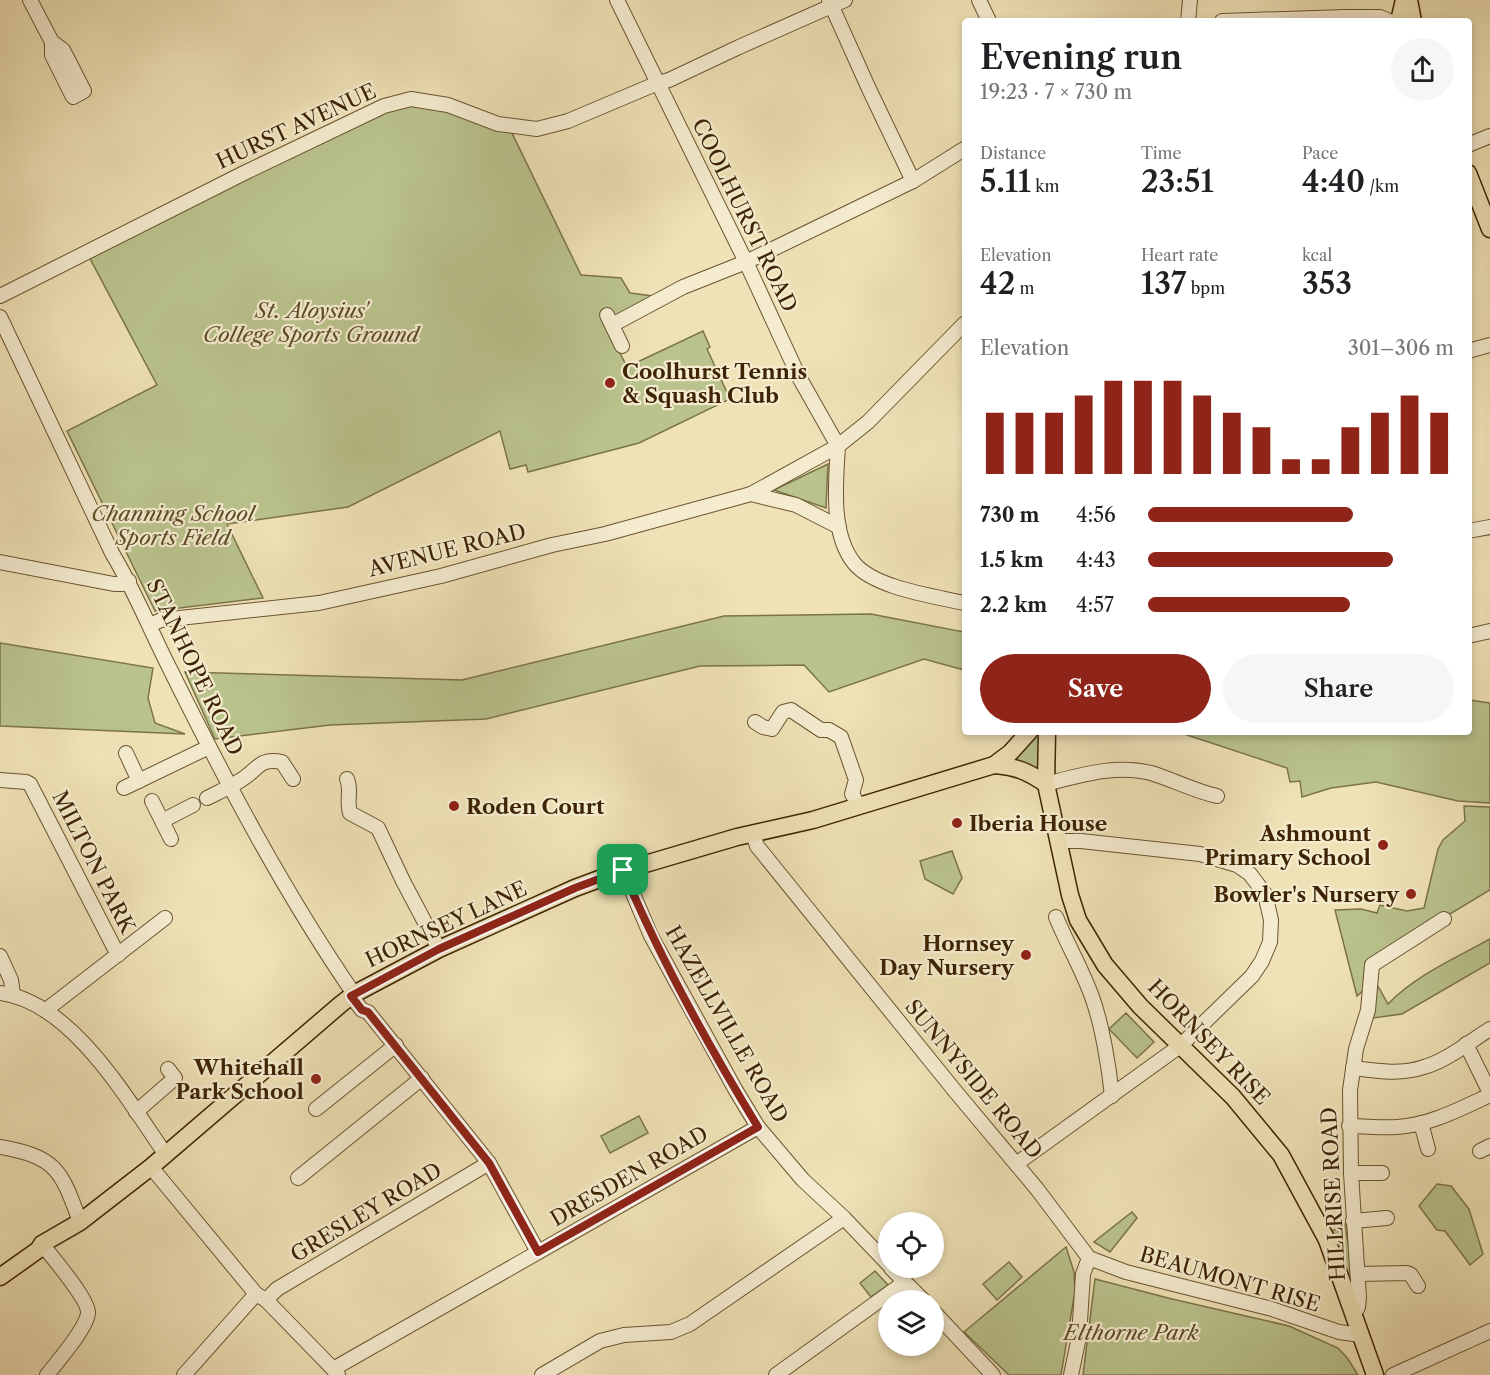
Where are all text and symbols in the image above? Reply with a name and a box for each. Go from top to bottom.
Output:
text: Evening run [980,37,1182,78]
button: share [1391,38,1454,101]
street label: HURST AVENUE [212,78,380,174]
text: 19:23 · 7 × 730 m [980,80,1132,104]
street label: COOLHURST ROAD [687,114,803,316]
text: Distance [980,143,1046,163]
text: Time [1141,143,1181,163]
text: Pace [1302,143,1338,163]
text: 5.11 [980,163,1031,200]
text: 23:51 [1141,163,1214,200]
text: 4:40 [1302,163,1365,200]
text: km [1031,176,1059,196]
text: /km [1365,176,1399,196]
text: Elevation [980,245,1051,265]
text: Heart rate [1141,245,1218,265]
text: kcal [1302,245,1332,265]
text: 42 [980,265,1015,302]
text: 137 [1141,265,1186,302]
text: 353 [1302,265,1352,302]
text: m [1015,278,1034,298]
text: bpm [1186,278,1225,298]
park label: St. Aloysius' College Sports Ground [203,298,422,347]
text: Elevation [980,336,1069,360]
text: 301–306 m [1348,336,1454,360]
place label: Coolhurst Tennis & Squash Club [622,359,807,408]
marker: Coolhurst Tennis & Squash Club [603,376,617,390]
park label: Channing School Sports Field [91,501,257,550]
text: 730 m [980,503,1039,527]
text: 4:56 [1076,503,1116,527]
street label: AVENUE ROAD [365,518,528,582]
text: 1.5 km [980,548,1044,572]
text: 4:43 [1076,548,1116,572]
street label: STANHOPE ROAD [141,575,249,759]
text: 2.2 km [980,593,1047,617]
text: 4:57 [1076,593,1114,617]
button: Save [980,654,1211,723]
button: Share [1223,654,1454,723]
street label: MILTON PARK [47,787,141,938]
place label: Roden Court [466,794,605,819]
marker: Roden Court [447,799,461,813]
place label: Iberia House [969,811,1107,836]
marker: Iberia House [950,816,964,830]
place label: Ashmount Primary School [1204,821,1372,870]
marker: Ashmount Primary School [1376,838,1390,852]
pin [597,844,648,895]
icon: arrive [606,853,639,886]
street label: HORNSEY LANE [361,876,531,972]
place label: Bowler's Nursery [1214,882,1400,907]
marker: Bowler's Nursery [1404,887,1418,901]
street label: HAZELLVILLE ROAD [660,921,794,1127]
place label: Hornsey Day Nursery [879,931,1015,980]
marker: Hornsey Day Nursery [1019,948,1033,962]
street label: HORNSEY RISE [1143,974,1275,1110]
street label: SUNNYSIDE ROAD [900,994,1048,1164]
place label: Whitehall Park School [175,1055,304,1104]
marker: Whitehall Park School [309,1072,323,1086]
street label: HILLRISE ROAD [1316,1107,1350,1281]
street label: DRESDEN ROAD [546,1121,712,1231]
street label: GRESLEY ROAD [286,1157,446,1267]
map controls [878,1212,944,1356]
button: locate [878,1212,944,1278]
street label: BEAUMONT RISE [1137,1241,1323,1317]
button: layers [878,1290,944,1356]
park label: Elthorne Park [1061,1320,1199,1345]

